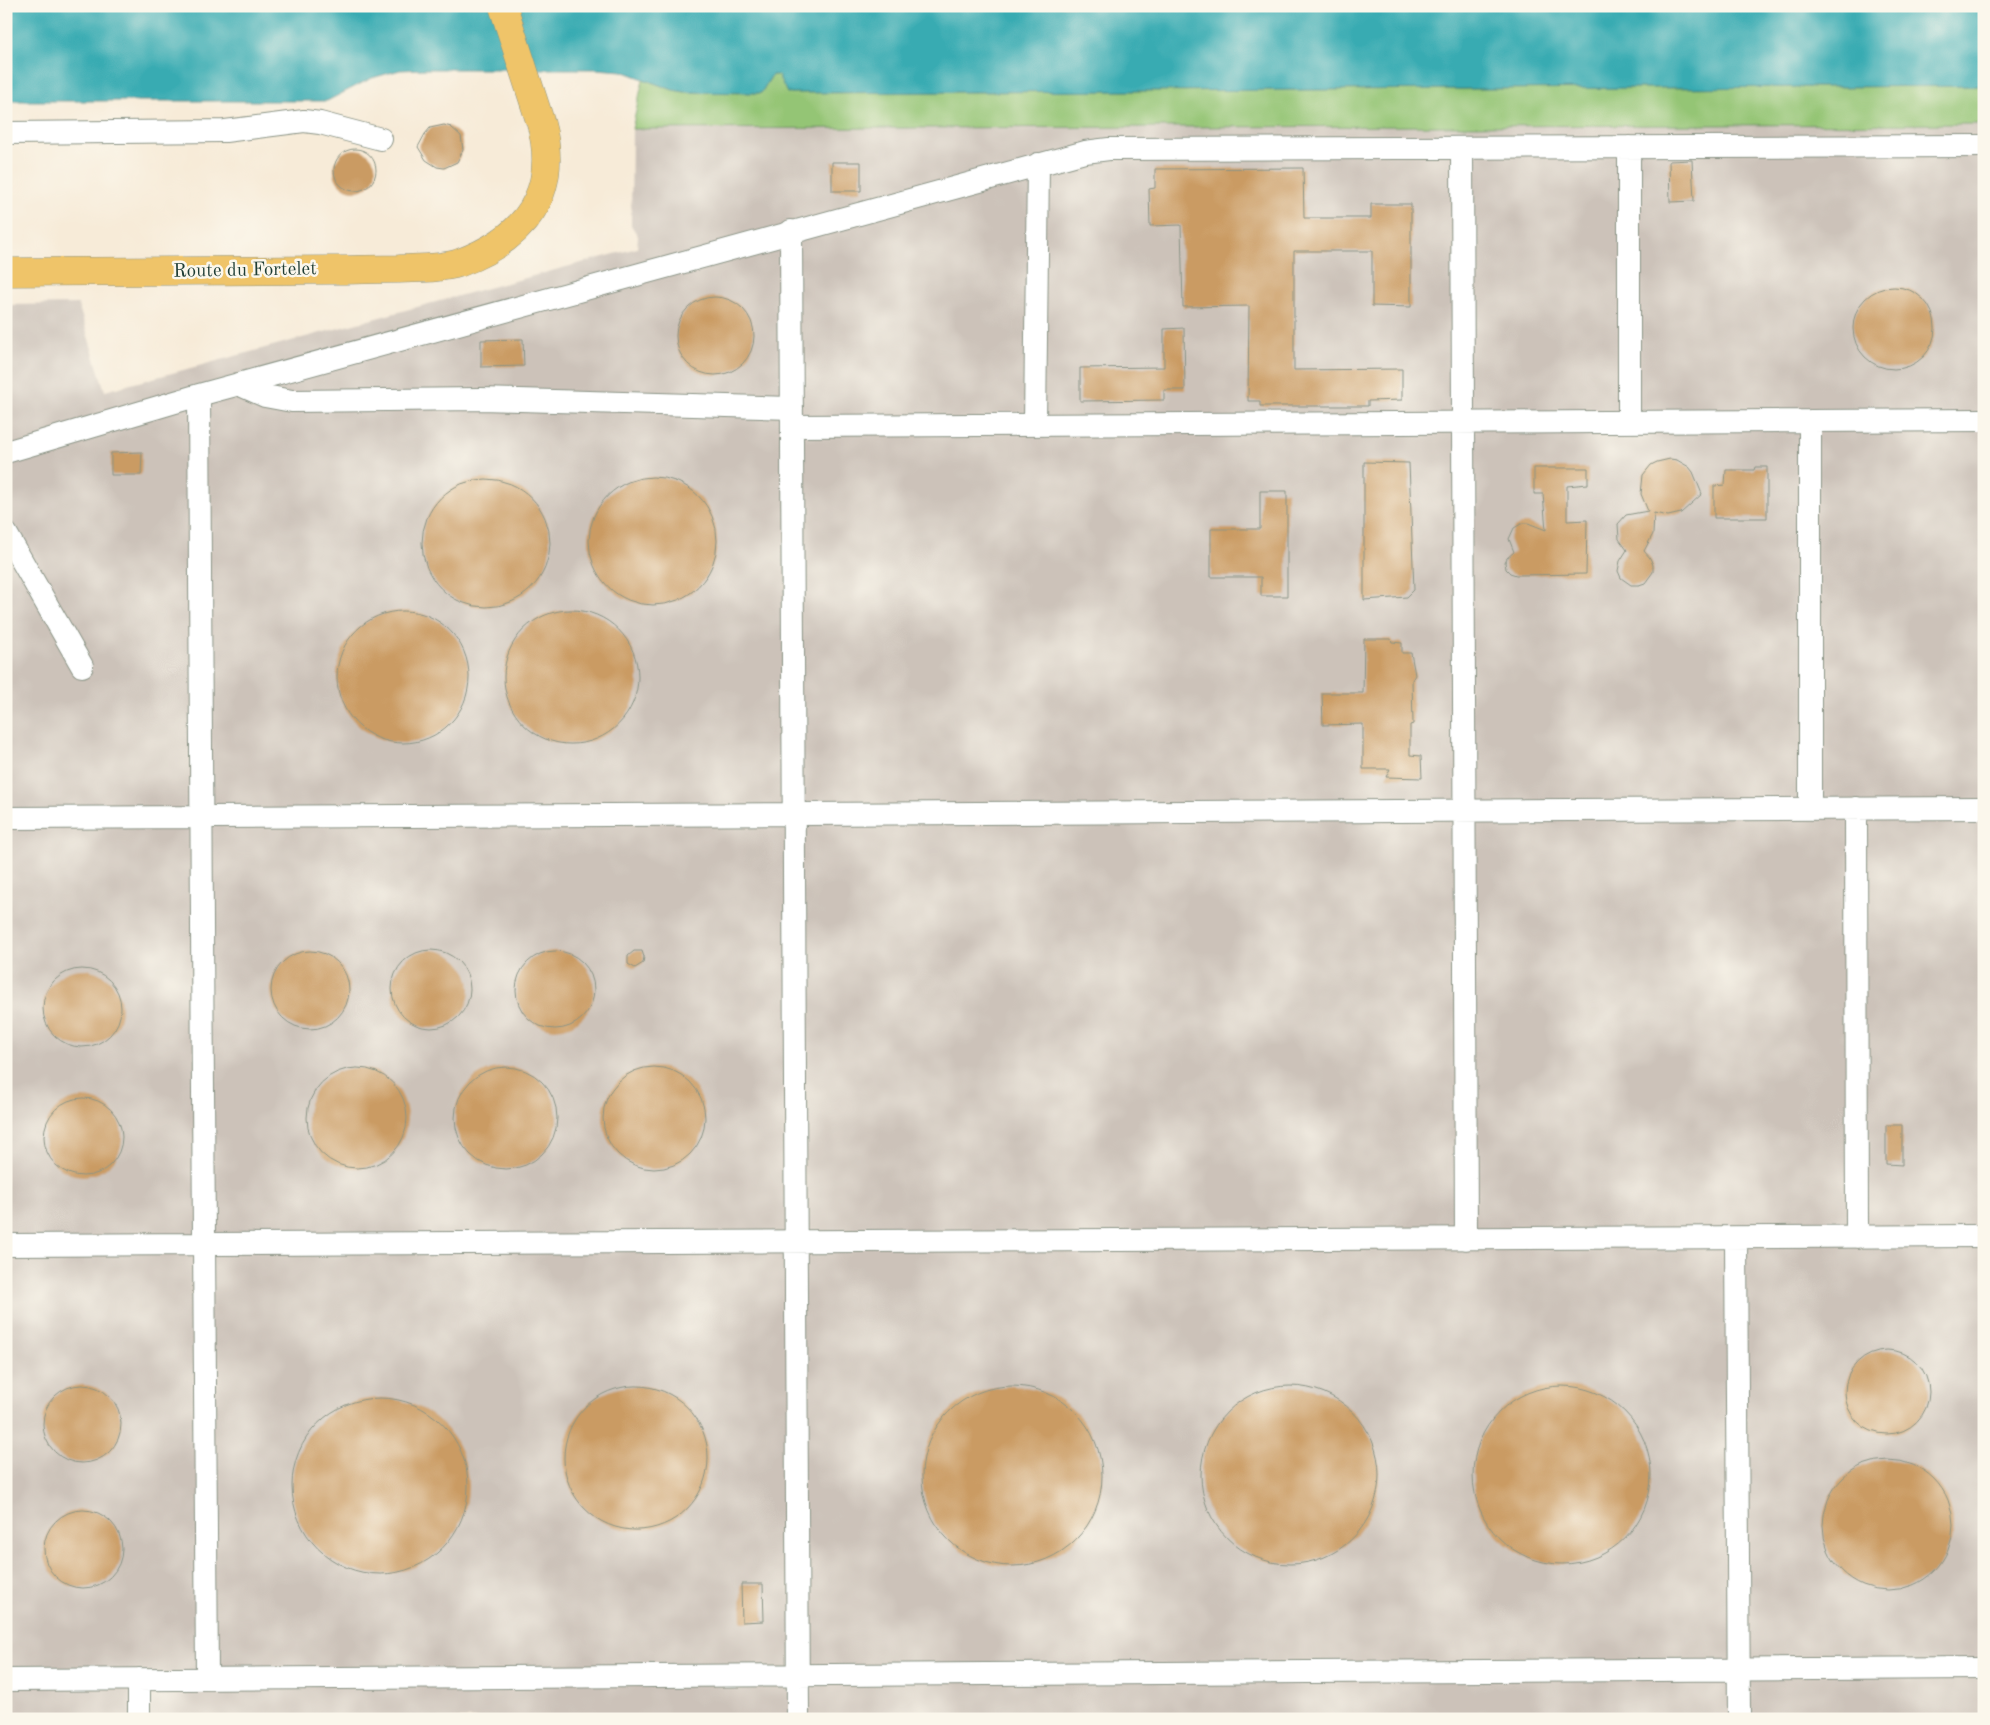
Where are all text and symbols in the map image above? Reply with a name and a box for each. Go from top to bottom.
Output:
street label: Route du Fortelet [173,260,317,282]

